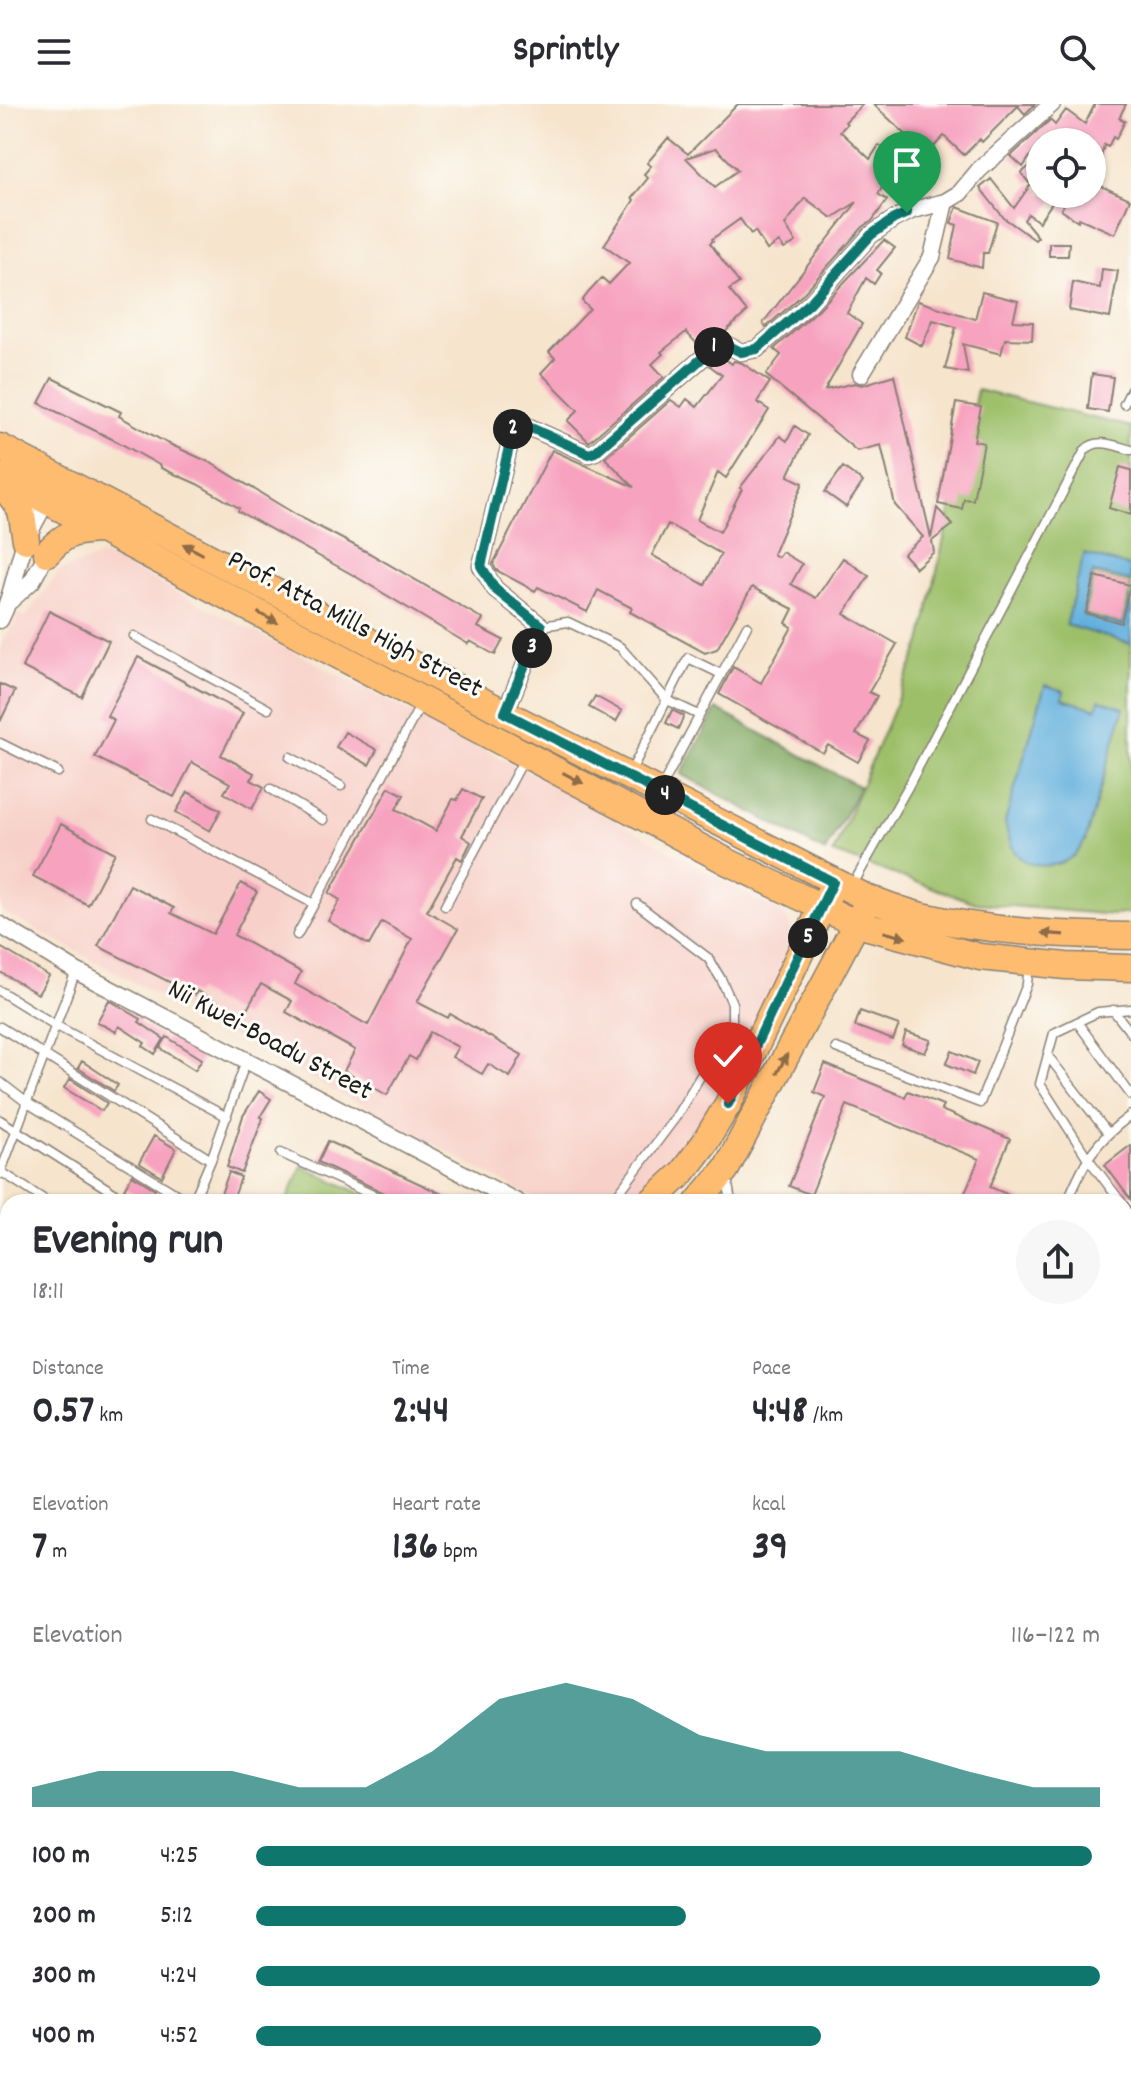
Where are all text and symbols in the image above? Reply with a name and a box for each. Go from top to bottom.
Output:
text: Sprintly [513,26,618,78]
icon: menu [32,30,76,74]
icon: search [1055,30,1099,74]
map controls [1026,128,1106,208]
button: locate [1026,128,1106,208]
pin [873,131,941,213]
icon: arrive [885,143,929,187]
pin: 1 [694,327,734,367]
text: 1 [712,331,716,362]
pin: 2 [493,409,533,449]
text: 2 [508,413,518,444]
one-way arrow [182,542,204,556]
street label: Prof. Atta Mills High Street [219,542,489,710]
one-way arrow [257,611,280,624]
pin: 3 [512,628,552,668]
text: 3 [527,632,537,663]
one-way arrow [561,772,584,785]
pin: 4 [645,775,685,815]
text: 4 [660,779,670,810]
pin: 5 [788,918,828,958]
text: 5 [803,922,813,953]
one-way arrow [1040,927,1065,940]
one-way arrow [883,929,907,942]
street label: Nii Kwei-Boadu Street [159,971,379,1113]
pin [694,1022,762,1104]
icon: check [706,1034,750,1078]
one-way arrow [775,1053,789,1075]
text: Evening run [32,1212,223,1275]
button: share [1016,1220,1100,1304]
text: 18:11 [32,1274,64,1311]
text: Distance [32,1354,104,1385]
text: Time [392,1354,430,1385]
text: Pace [752,1354,791,1385]
text: 0.57 [32,1385,94,1442]
text: 2:44 [392,1385,449,1442]
text: 4:48 [752,1385,808,1442]
text: km [94,1401,123,1432]
text: /km [808,1401,843,1432]
text: Elevation [32,1490,109,1521]
text: Heart rate [392,1490,481,1521]
text: kcal [752,1490,785,1521]
text: 7 [32,1521,47,1578]
text: 136 [392,1521,438,1578]
text: 39 [752,1521,788,1578]
text: m [47,1537,67,1568]
text: bpm [438,1537,478,1568]
text: Elevation [32,1618,122,1655]
text: 116–122 m [1011,1618,1100,1655]
text: 100 m [32,1838,90,1875]
text: 4:25 [160,1838,199,1875]
text: 200 m [32,1898,96,1935]
text: 5:12 [160,1898,193,1935]
text: 300 m [32,1958,96,1995]
text: 4:24 [160,1958,197,1995]
text: 400 m [32,2018,95,2055]
text: 4:52 [160,2018,199,2055]

